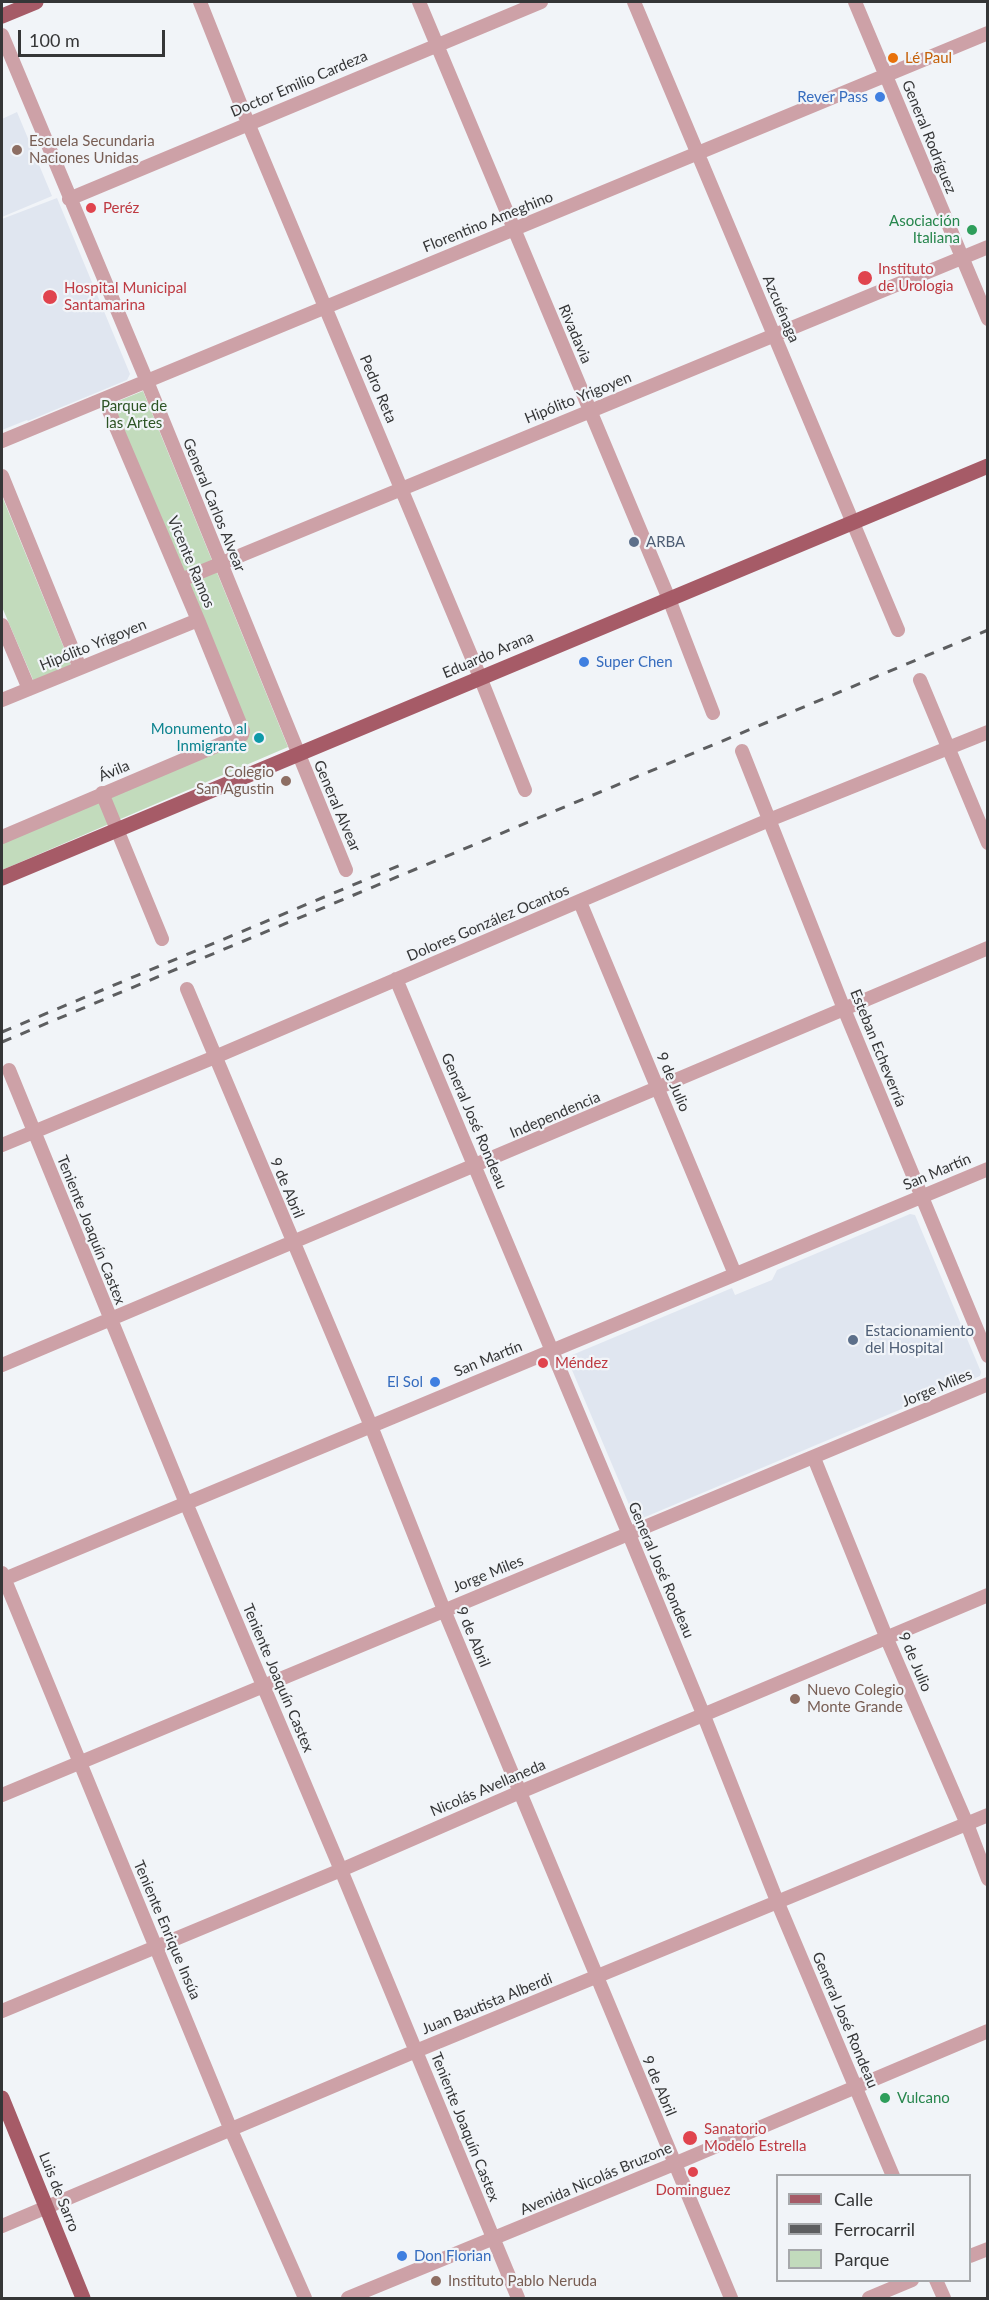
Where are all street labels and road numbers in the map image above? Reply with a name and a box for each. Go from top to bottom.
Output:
street label: Doctor Emilio Cardeza [228,47,370,121]
street label: General Rodríguez [898,78,960,196]
street label: Florentino Ameghino [420,188,556,256]
street label: Azcuénaga [759,273,803,345]
street label: Rivadavia [555,302,595,366]
street label: Pedro Reta [356,352,400,426]
street label: Hipólito Yrigoyen [522,368,634,428]
street label: General Carlos Alvear [179,436,249,574]
street label: Vicente Ramos [164,513,218,611]
street label: Hipólito Yrigoyen [37,615,149,675]
street label: Eduardo Arana [440,628,536,682]
street label: Ávila [96,756,132,786]
street label: General Alvear [310,758,364,854]
street label: Dolores González Ocantos [404,881,572,965]
street label: Esteban Echeverría [846,987,910,1109]
street label: General José Rondeau [437,1050,511,1192]
street label: 9 de Julio [652,1050,694,1114]
street label: Independencia [507,1088,603,1142]
street label: San Martín [900,1150,974,1194]
street label: Teniente Joaquín Castex [53,1153,129,1307]
street label: 9 de Abril [266,1155,308,1221]
street label: San Martín [451,1337,525,1381]
street label: Jorge Miles [899,1365,975,1411]
street label: General José Rondeau [624,1499,698,1641]
street label: Jorge Miles [450,1552,526,1596]
street label: Teniente Joaquín Castex [239,1601,317,1755]
street label: 9 de Abril [452,1604,494,1670]
street label: 9 de Julio [894,1630,936,1694]
street label: Nicolás Avellaneda [428,1756,548,1820]
street label: Teniente Enrique Insúa [130,1858,204,2002]
street label: General José Rondeau [808,1949,882,2091]
street label: Juan Bautista Alberdi [419,1970,555,2038]
street label: Teniente Joaquín Castex [427,2050,503,2204]
street label: 9 de Abril [638,2053,680,2119]
street label: Avenida Nicolás Bruzone [517,2139,675,2219]
street label: Luis de Sarro [35,2150,83,2234]

